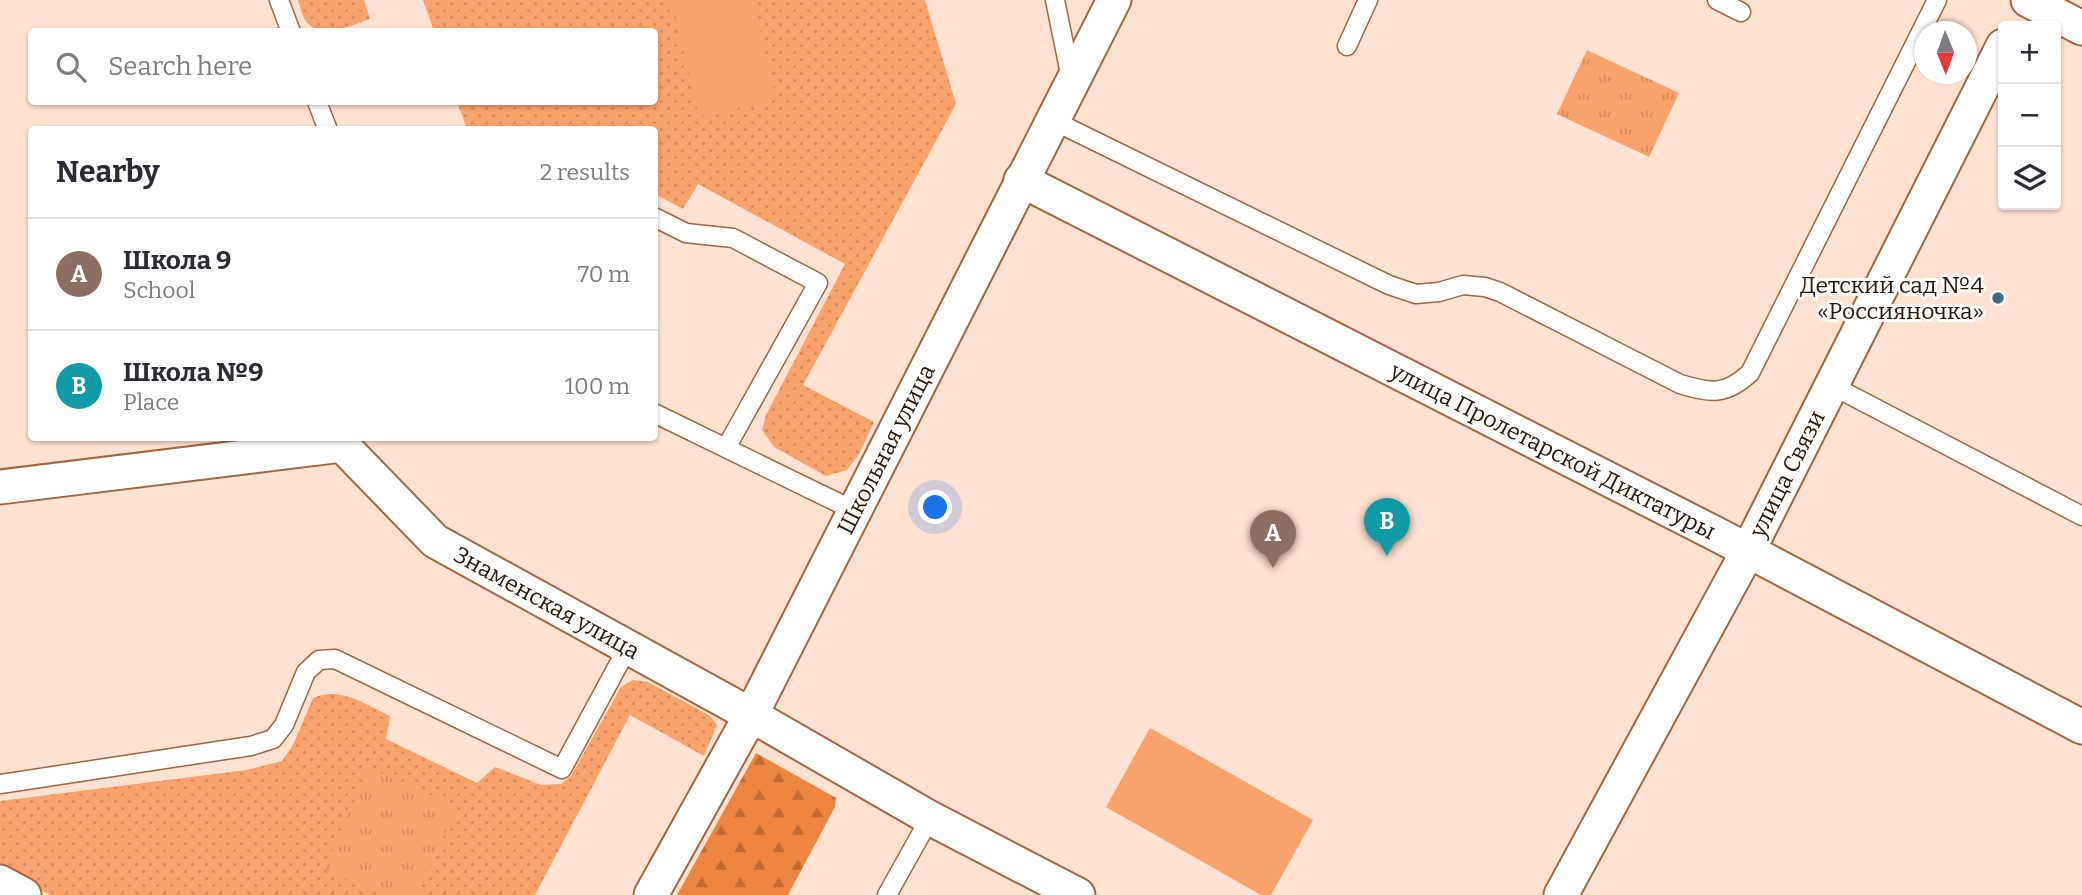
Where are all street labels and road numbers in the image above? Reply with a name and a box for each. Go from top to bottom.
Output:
street label: улица Пролетарской Диктатуры [1385,356,1720,545]
street label: Школьная улица [831,359,941,539]
street label: улица Связи [1743,406,1831,543]
street label: Знаменская улица [449,540,645,665]

